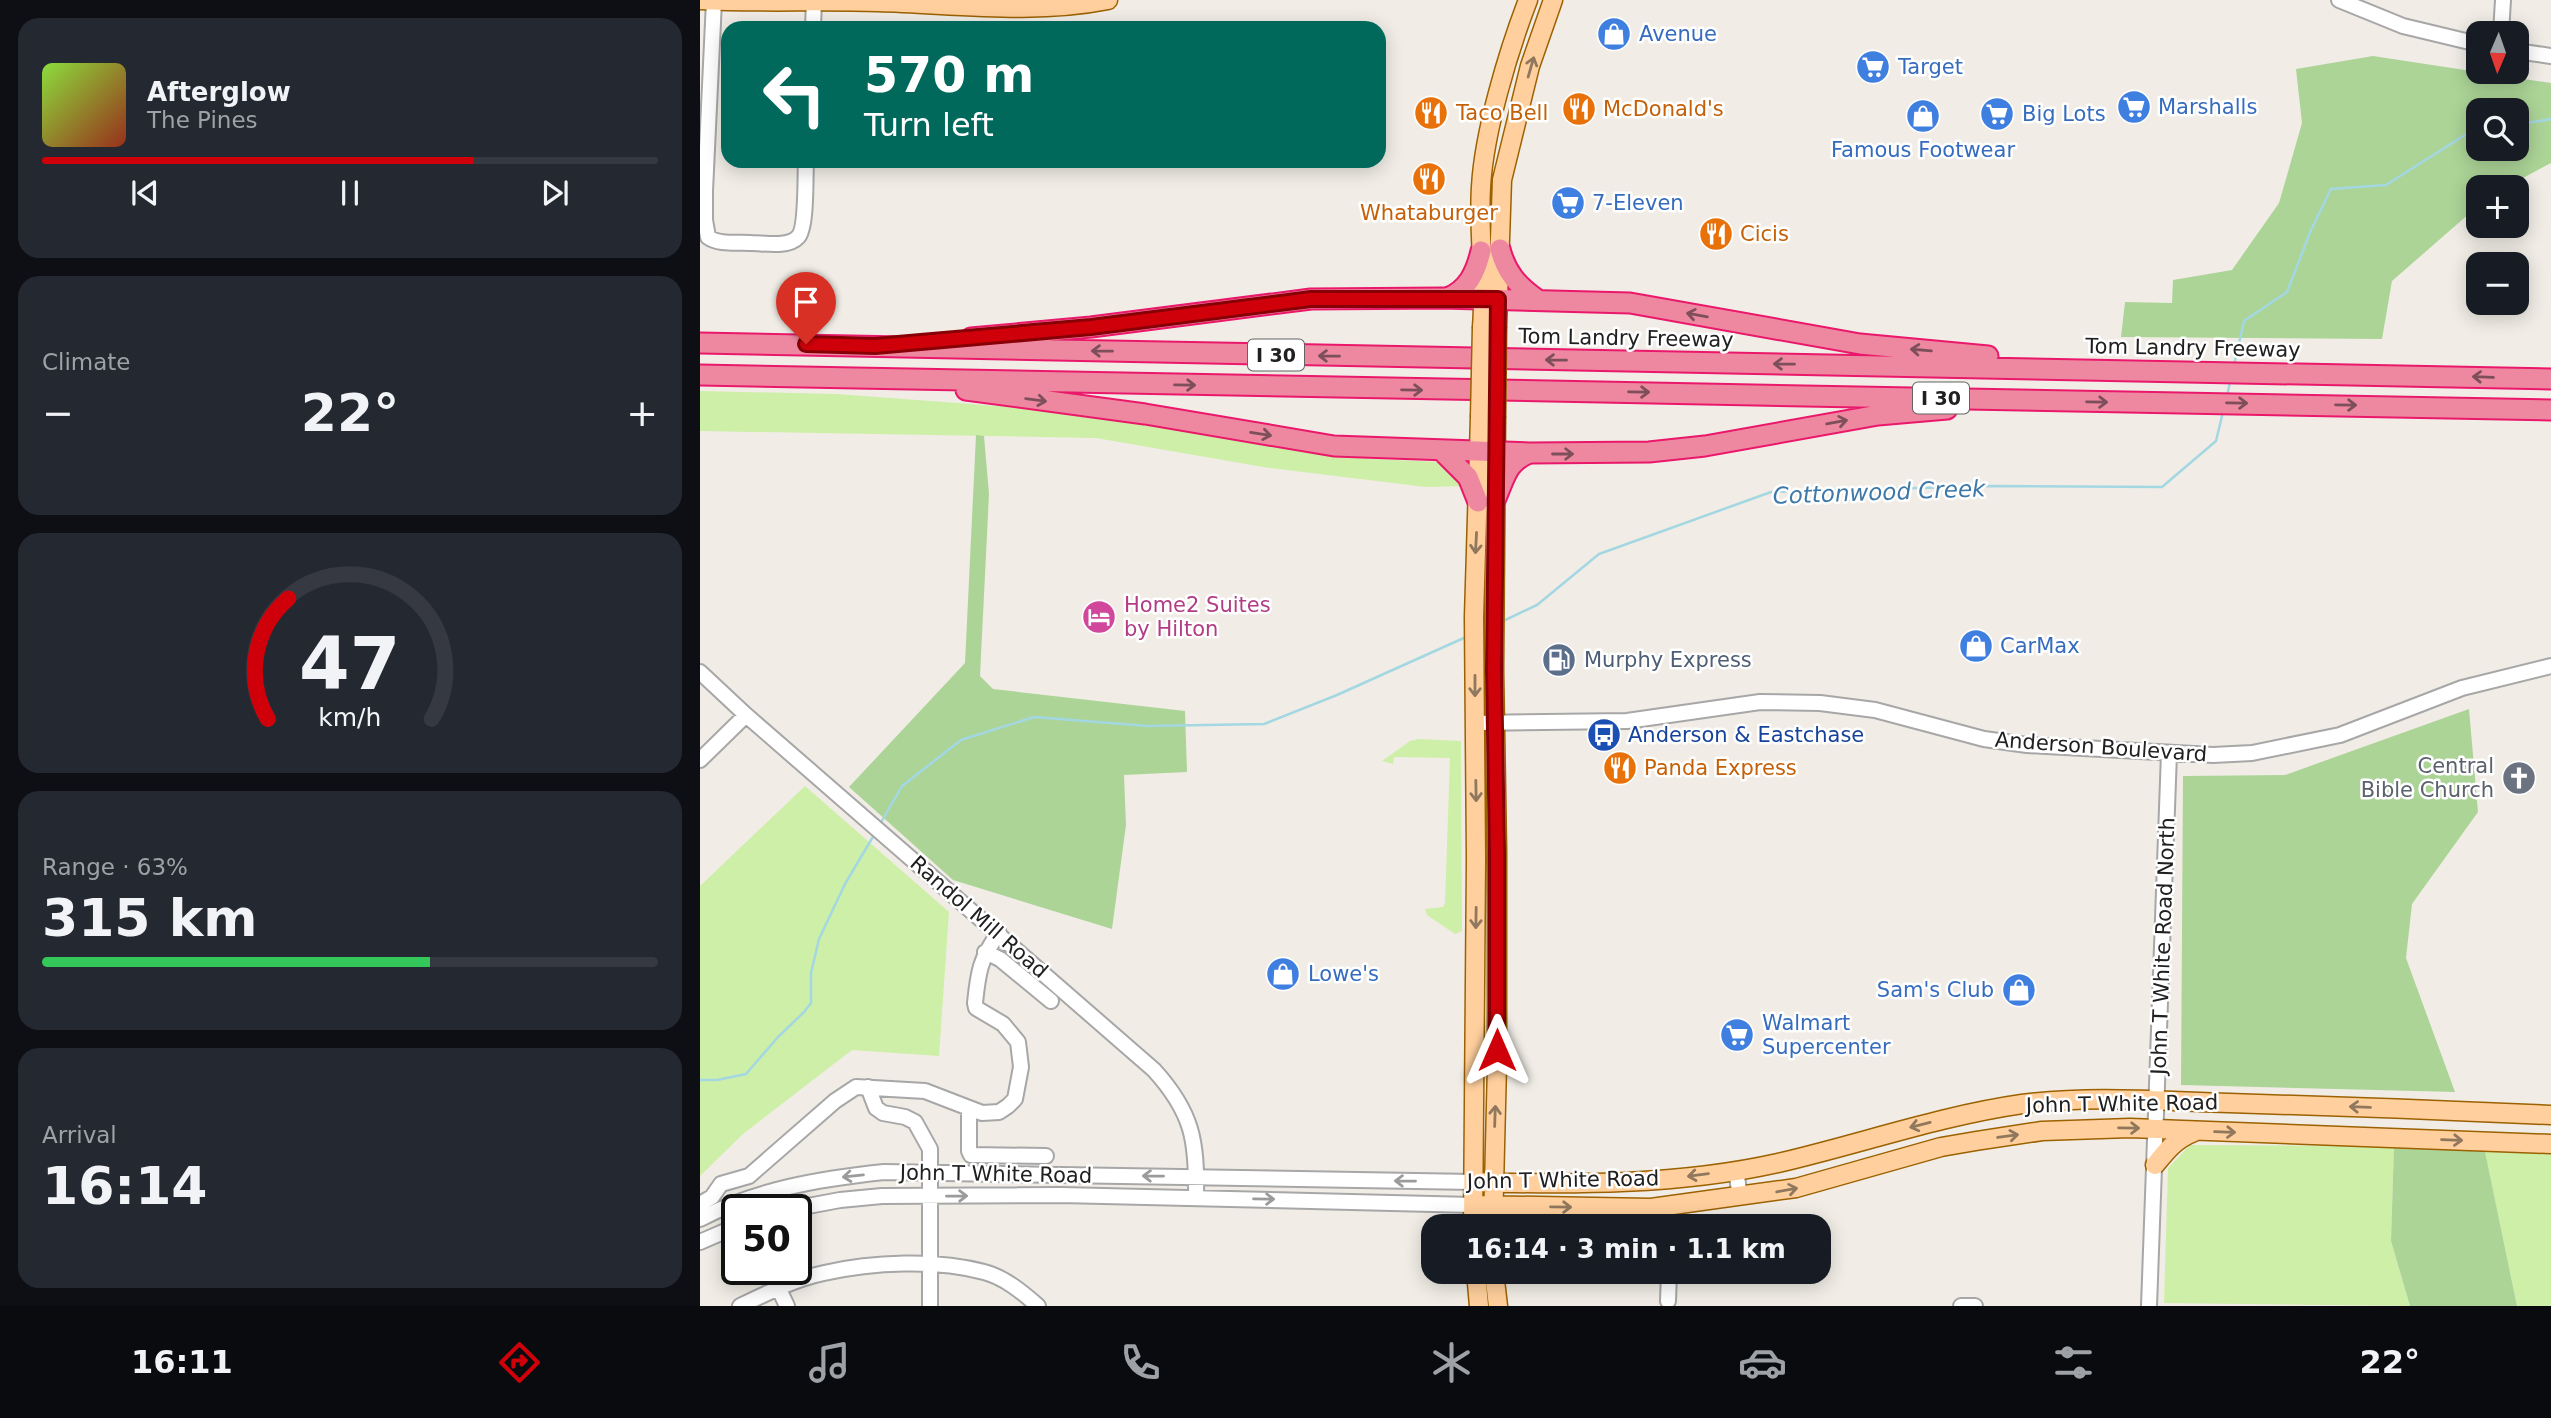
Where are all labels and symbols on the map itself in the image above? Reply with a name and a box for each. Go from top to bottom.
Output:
shop icon: Avenue [1595,15,1633,53]
north arrow [2466,21,2529,84]
place label: Avenue [1639,22,1717,46]
supermarket icon: Target [1854,48,1892,86]
place label: Target [1897,55,1963,79]
one-way arrow [1525,56,1538,78]
supermarket icon: Marshalls [2115,88,2153,126]
restaurant icon: McDonald's [1560,90,1598,128]
restaurant icon: Taco Bell [1412,94,1450,132]
supermarket icon: Big Lots [1978,95,2016,133]
place label: Marshalls [2158,95,2257,119]
place label: McDonald's [1603,97,1724,121]
shop icon: Famous Footwear [1904,97,1942,135]
place label: Taco Bell [1455,101,1548,125]
place label: Big Lots [2022,102,2106,126]
place label: Famous Footwear [1831,138,2015,162]
restaurant icon: Whataburger [1410,160,1448,198]
supermarket icon: 7-Eleven [1549,184,1587,222]
place label: 7-Eleven [1592,191,1684,215]
place label: Whataburger [1360,201,1498,225]
restaurant icon: Cicis [1697,215,1735,253]
place label: Cicis [1740,222,1789,246]
pin [776,272,836,344]
one-way arrow [1686,308,1709,321]
street label: Tom Landry Freeway [1517,324,1734,352]
street label: Tom Landry Freeway [2084,334,2301,362]
road number: I 30 [1248,340,1304,370]
one-way arrow [1910,343,1933,356]
one-way arrow [1090,344,1113,358]
one-way arrow [1318,349,1341,362]
one-way arrow [1545,353,1568,367]
one-way arrow [1773,357,1796,371]
one-way arrow [2472,371,2495,384]
one-way arrow [1173,378,1196,392]
road number: I 30 [1913,382,1969,414]
one-way arrow [1400,383,1423,396]
one-way arrow [1628,385,1651,399]
one-way arrow [1024,393,1047,406]
one-way arrow [2085,395,2108,409]
one-way arrow [2225,396,2248,409]
one-way arrow [2334,399,2357,412]
one-way arrow [1825,415,1848,428]
one-way arrow [1249,428,1272,441]
one-way arrow [1552,447,1575,461]
water label: Cottonwood Creek [1772,475,1987,509]
one-way arrow [1470,531,1483,554]
place label: Home2 Suites by Hilton [1124,593,1271,641]
hotel icon: Home2 Suites by Hilton [1080,598,1118,636]
shop icon: CarMax [1957,627,1995,665]
place label: CarMax [2000,634,2080,658]
fuel station icon: Murphy Express [1540,641,1578,679]
place label: Murphy Express [1584,648,1752,672]
one-way arrow [1468,675,1482,698]
bus stop icon: Anderson & Eastchase [1585,716,1623,754]
place label: Anderson & Eastchase [1628,723,1864,747]
street label: Anderson Boulevard [1994,728,2208,766]
restaurant icon: Panda Express [1601,749,1639,787]
place label: Central Bible Church [2361,754,2494,802]
place label: Panda Express [1644,756,1797,780]
church icon: Central Bible Church [2500,759,2538,797]
one-way arrow [1469,780,1482,803]
street label: John T White Road North [2146,817,2179,1077]
street label: Randol Mill Road [905,851,1053,983]
one-way arrow [1469,906,1483,929]
shop icon: Lowe's [1264,955,1302,993]
place label: Lowe's [1308,962,1379,986]
shop icon: Sam's Club [2000,971,2038,1009]
place label: Sam's Club [1877,978,1994,1002]
place label: Walmart Supercenter [1762,1011,1891,1059]
position arrow [1460,1013,1534,1087]
supermarket icon: Walmart Supercenter [1718,1016,1756,1054]
street label: John T White Road [2024,1090,2218,1118]
one-way arrow [2349,1100,2372,1114]
one-way arrow [1489,1105,1502,1128]
one-way arrow [1909,1119,1932,1132]
one-way arrow [2117,1122,2140,1135]
one-way arrow [2213,1125,2236,1138]
one-way arrow [1996,1129,2018,1142]
one-way arrow [2440,1134,2463,1147]
street label: John T White Road [898,1160,1092,1188]
street label: John T White Road [1465,1166,1659,1194]
one-way arrow [1688,1168,1710,1181]
one-way arrow [842,1169,864,1182]
one-way arrow [1142,1169,1165,1182]
one-way arrow [1394,1174,1417,1188]
one-way arrow [1775,1183,1798,1196]
one-way arrow [945,1189,968,1203]
one-way arrow [1252,1193,1275,1206]
speed limit sign: 50 [721,1194,812,1285]
one-way arrow [1549,1200,1572,1213]

